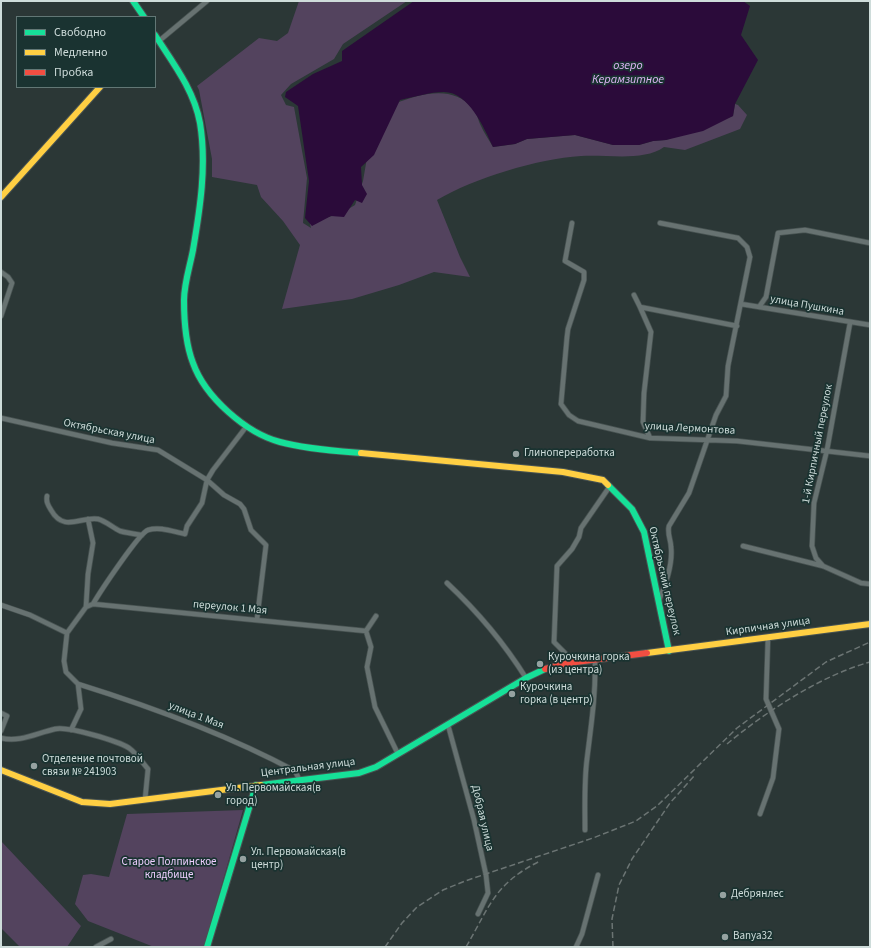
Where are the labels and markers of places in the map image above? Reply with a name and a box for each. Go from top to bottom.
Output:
place label: Глинопереработка [524,447,615,461]
marker: Глинопереработка [511,449,521,459]
place label: Курочкина горка (из центра) [548,651,630,677]
marker: Курочкина горка (из центра) [535,659,545,669]
place label: Курочкина горка (в центр) [520,681,593,707]
marker: Курочкина горка (в центр) [507,689,517,699]
place label: Отделение почтовой связи № 241903 [42,753,143,779]
marker: Отделение почтовой связи № 241903 [29,761,39,771]
place label: Ул. Первомайская(в город) [226,782,321,808]
marker: Ул. Первомайская(в город) [213,790,223,800]
place label: Ул. Первомайская(в центр) [251,846,346,872]
marker: Ул. Первомайская(в центр) [238,854,248,864]
place label: Дебрянлес [731,888,784,902]
marker: Дебрянлес [718,890,728,900]
place label: Banya32 [733,930,772,944]
marker: Banya32 [720,932,730,942]

